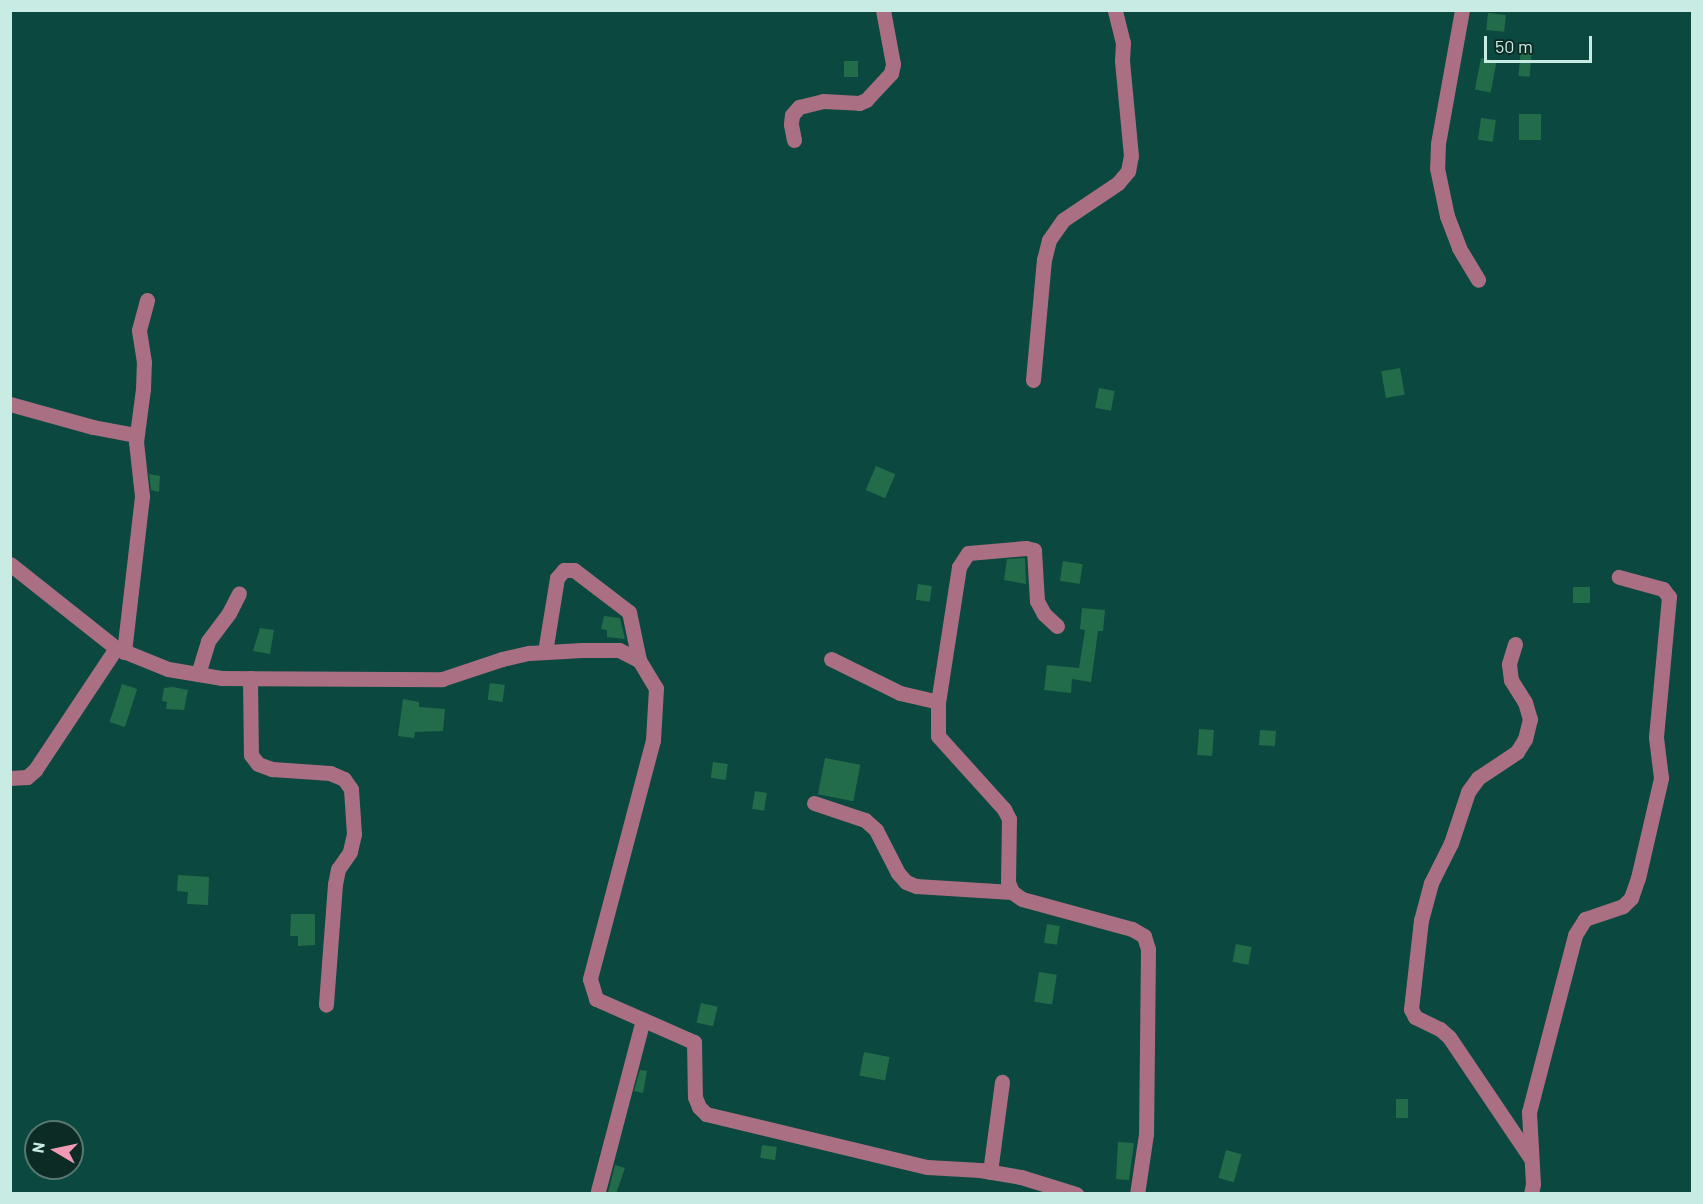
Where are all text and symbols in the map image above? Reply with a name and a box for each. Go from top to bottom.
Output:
scale bar [1487,24,1595,62]
text: 50 m [1495,35,1533,57]
north arrow [24,1120,84,1180]
text: N [27,1141,48,1154]

